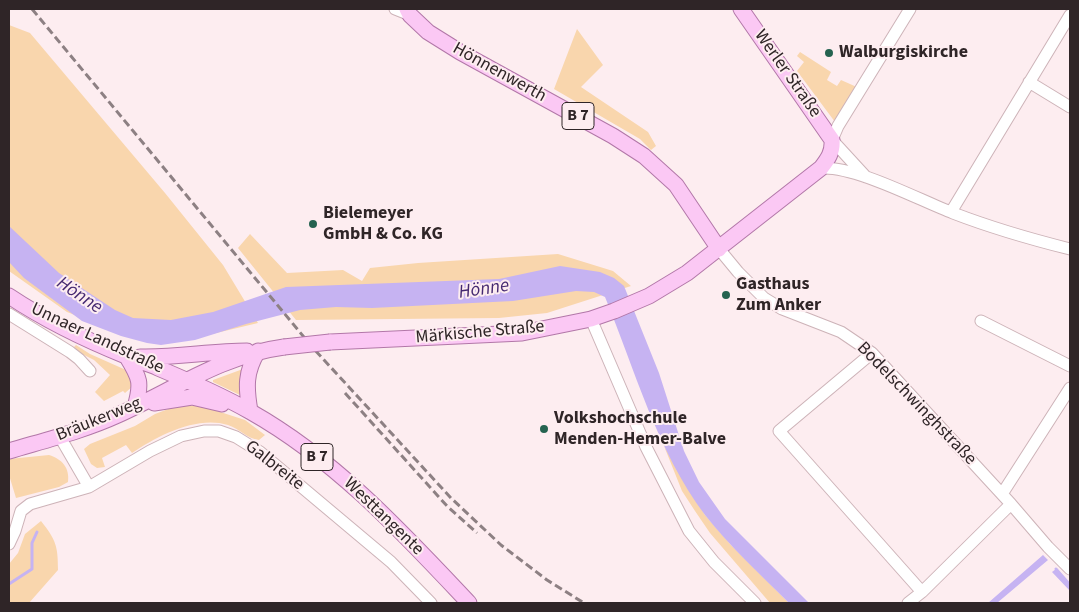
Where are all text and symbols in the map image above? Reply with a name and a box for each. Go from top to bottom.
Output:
street label: Werler Straße [749,26,825,122]
street label: Hönnenwerth [448,38,550,108]
place label: Walburgiskirche [839,42,968,64]
marker: Walburgiskirche [823,47,835,59]
road number: B 7 [562,102,594,130]
place label: Bielemeyer GmbH & Co. KG [323,203,443,245]
marker: Bielemeyer GmbH & Co. KG [307,218,319,230]
water label: Hönne [52,272,106,320]
place label: Gasthaus Zum Anker [736,274,821,316]
water label: Hönne [457,275,511,305]
marker: Gasthaus Zum Anker [720,289,732,301]
street label: Unnaer Landstraße [27,299,167,379]
street label: Märkische Straße [415,317,545,349]
street label: Bodelschwinghstraße [852,338,980,470]
street label: Bräukerweg [53,393,145,447]
place label: Volkshochschule Menden-Hemer-Balve [554,408,726,450]
marker: Volkshochschule Menden-Hemer-Balve [538,423,550,435]
street label: Galbreite [240,436,308,496]
road number: B 7 [301,444,333,471]
street label: Westtangente [338,473,428,561]

